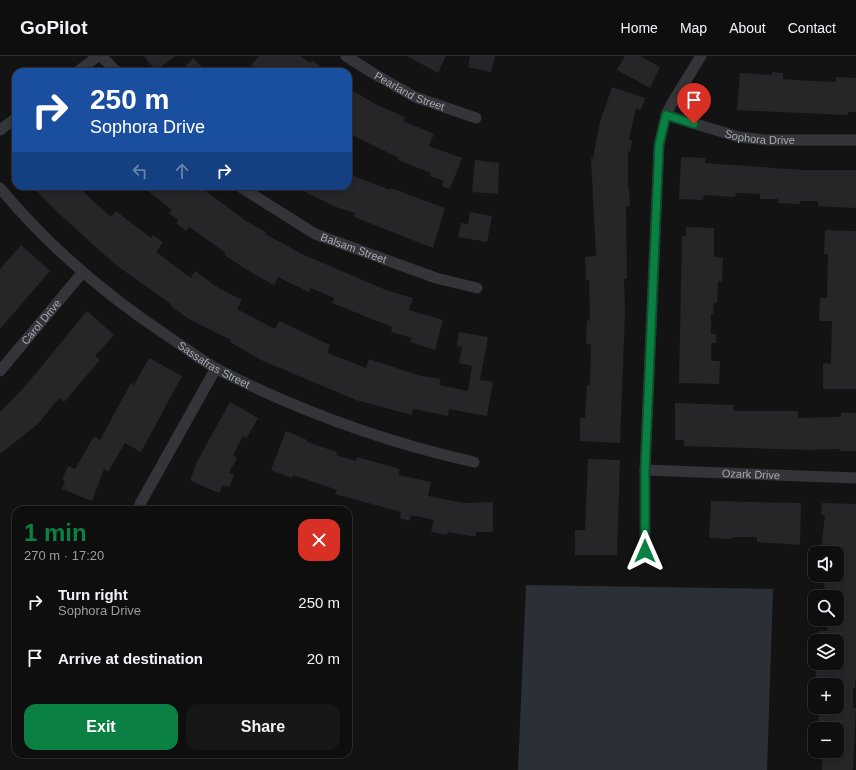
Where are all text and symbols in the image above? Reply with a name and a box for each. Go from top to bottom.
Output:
text: GoPilot [20,17,88,38]
text: Home [621,20,658,36]
text: Map [680,20,707,36]
text: About [729,20,766,36]
text: Contact [788,20,836,36]
street label: Pearland Street [372,69,446,113]
pin [677,83,711,124]
icon: right [24,84,76,136]
text: 250 m [90,84,169,115]
icon: arrive [683,89,705,111]
text: Sophora Drive [90,117,205,137]
street label: Sophora Drive [723,127,795,146]
icon: left [129,160,151,182]
icon: ahead [171,160,193,182]
icon: right [213,160,235,182]
street label: Balsam Street [319,231,388,266]
street label: Carol Drive [19,297,63,347]
street label: Sassafras Street [176,339,252,390]
street label: Ozark Drive [722,467,780,481]
text: 1 min [24,519,87,546]
button: close [298,519,340,561]
position arrow [624,530,666,572]
map controls [808,546,844,758]
button: sound [808,546,844,582]
text: 270 m · 17:20 [24,548,104,563]
text: Turn right [58,586,128,603]
button: search [808,590,844,626]
icon: right [24,591,46,613]
text: 250 m [298,594,340,611]
text: Sophora Drive [58,603,141,618]
button: layers [808,634,844,670]
icon: arrive [24,647,46,669]
text: Arrive at destination [58,650,203,667]
text: 20 m [307,650,340,667]
button: + [808,678,844,714]
button: Exit [24,704,178,750]
button: Share [186,704,340,750]
button: − [808,722,844,758]

